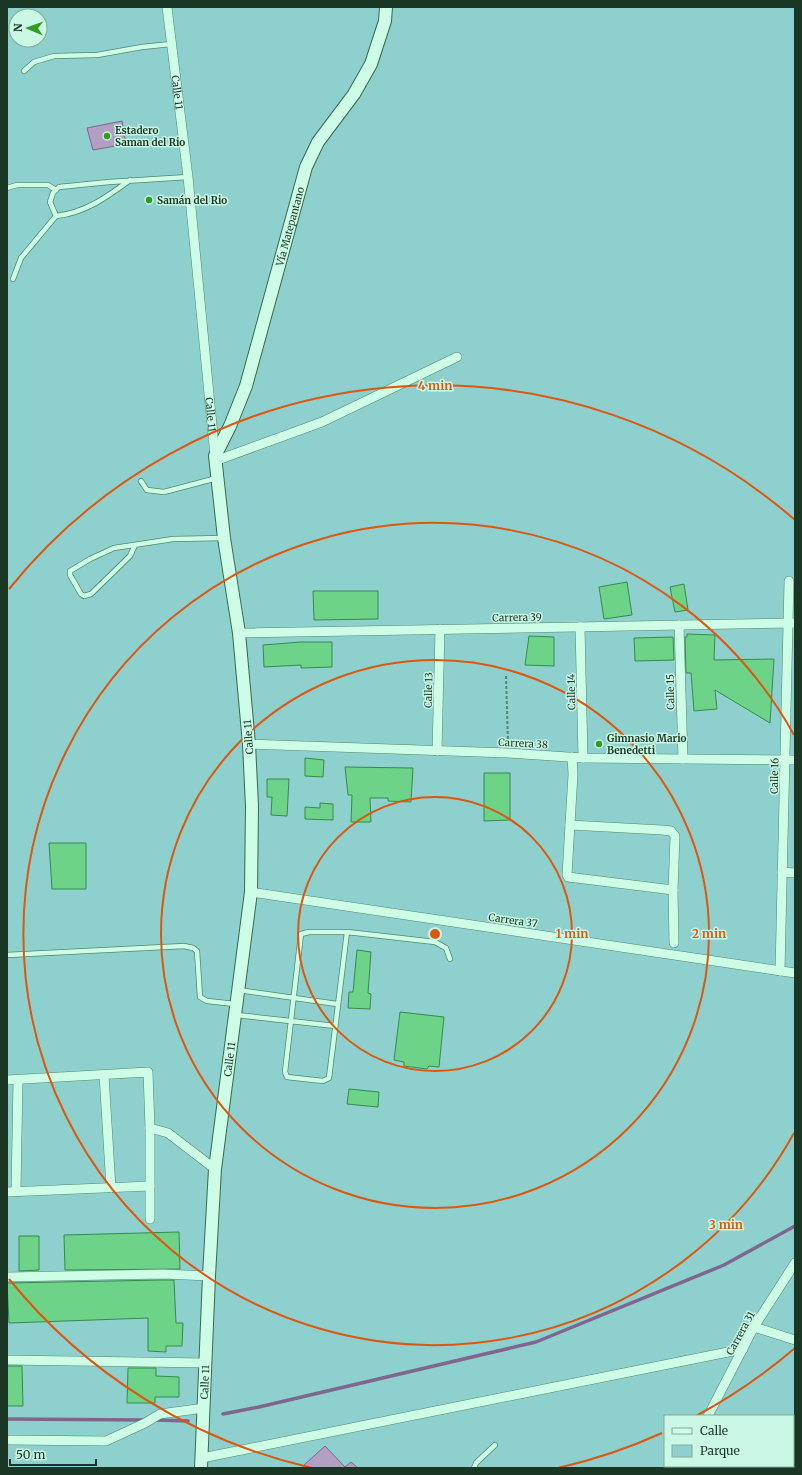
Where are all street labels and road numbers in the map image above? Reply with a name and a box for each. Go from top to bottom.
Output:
street label: Calle 11 [168,74,186,111]
street label: Vía Matepantano [273,185,307,269]
street label: Calle 11 [202,397,219,433]
street label: Carrera 39 [492,611,542,624]
street label: Calle 13 [422,672,435,708]
street label: Calle 14 [565,674,578,710]
street label: Calle 15 [664,674,677,710]
street label: Calle 11 [241,719,256,755]
street label: Carrera 38 [498,736,548,751]
street label: Calle 16 [768,758,781,794]
street label: Carrera 37 [488,911,538,930]
street label: Calle 11 [221,1041,238,1077]
street label: Carrera 31 [723,1309,758,1357]
street label: Calle 11 [198,1364,212,1400]

